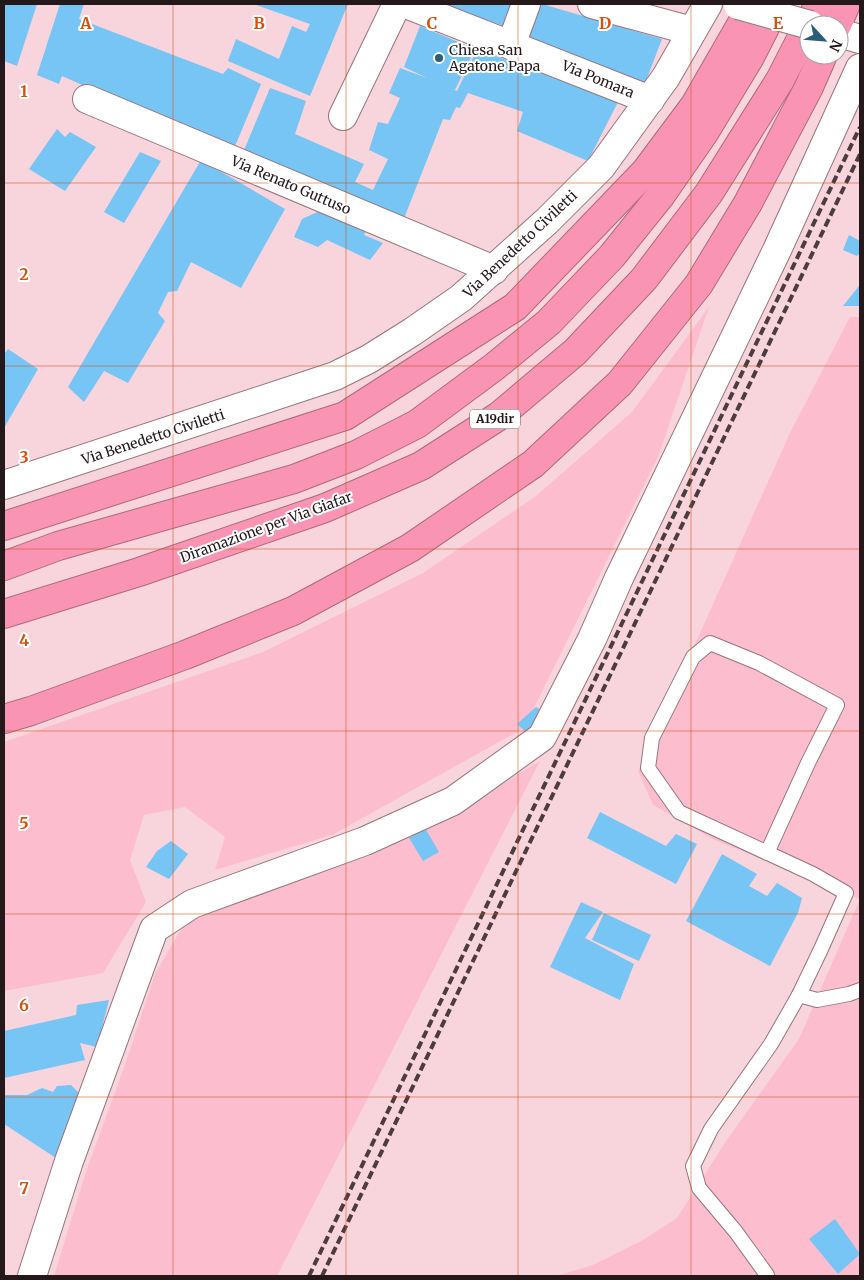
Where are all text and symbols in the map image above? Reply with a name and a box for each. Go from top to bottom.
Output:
text: A [79,13,92,33]
text: B [253,13,265,33]
text: C [427,13,437,33]
text: D [599,13,611,33]
text: E [773,13,784,33]
north arrow [799,15,849,65]
text: N [825,37,846,55]
place label: Chiesa San Agatone Papa [448,41,541,75]
marker: Chiesa San Agatone Papa [433,52,445,64]
street label: Via Pomara [558,56,637,102]
text: 1 [20,81,28,101]
street label: Via Renato Guttuso [227,151,354,218]
street label: Via Benedetto Civiletti [458,186,581,302]
text: 2 [19,264,29,284]
street label: Via Benedetto Civiletti [78,405,227,469]
road number: A19dir [470,409,520,428]
text: 3 [19,447,29,467]
street label: Diramazione per Via Giafar [177,487,355,567]
text: 4 [19,630,29,650]
text: 5 [19,813,29,833]
text: 6 [19,995,29,1015]
text: 7 [19,1178,29,1198]

